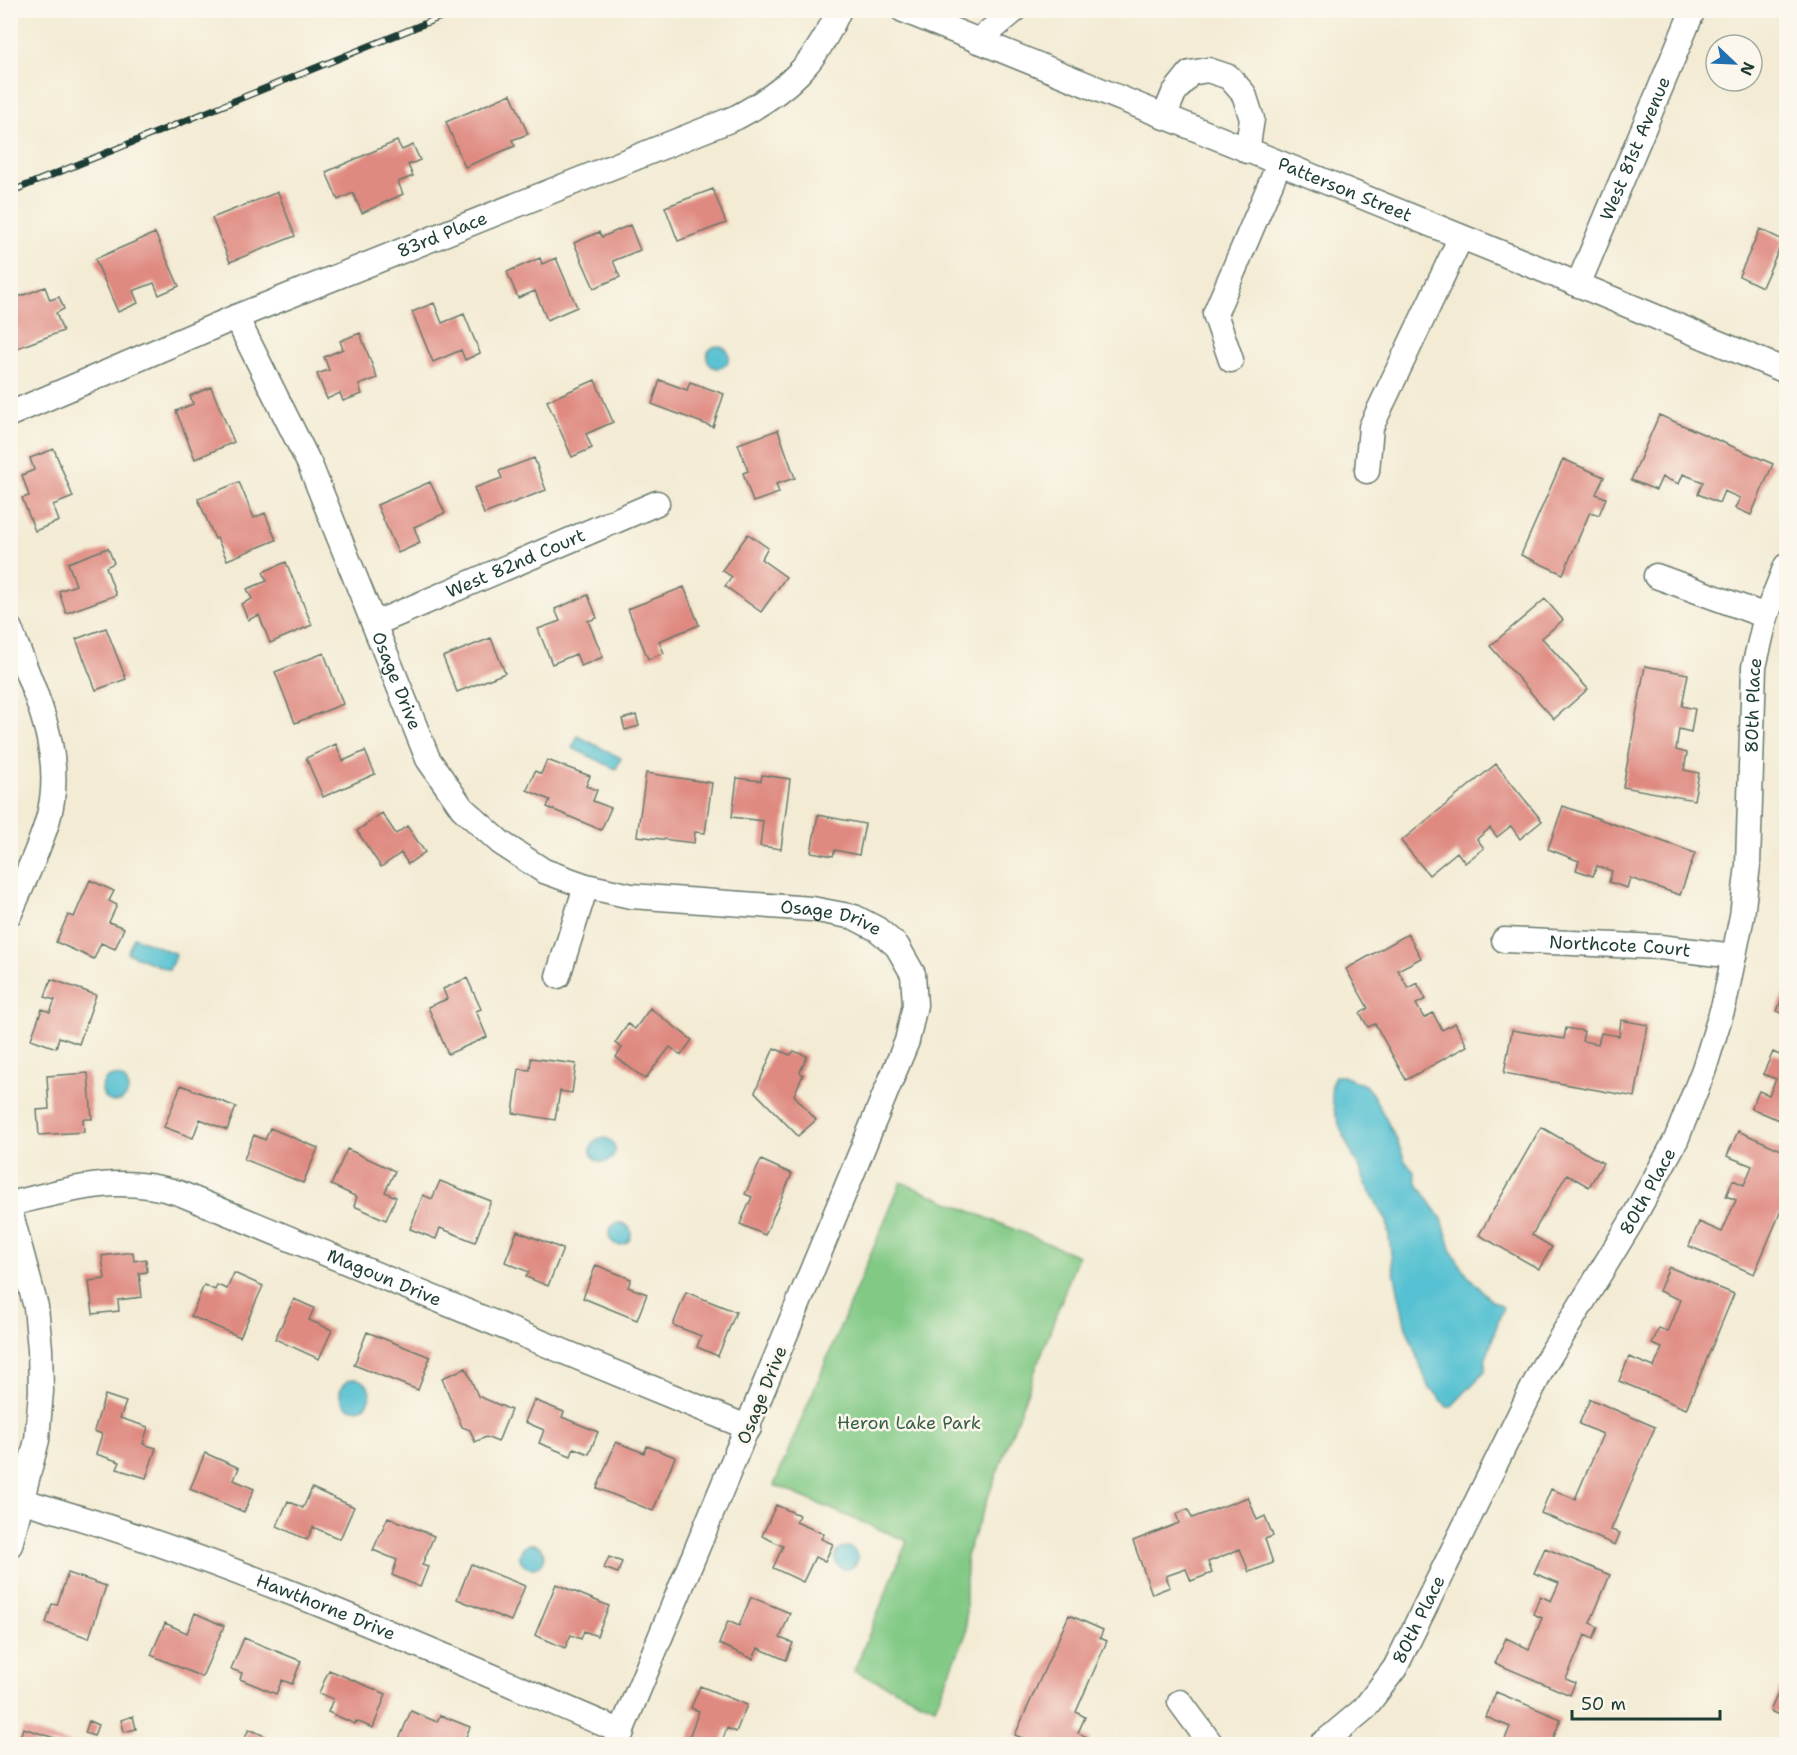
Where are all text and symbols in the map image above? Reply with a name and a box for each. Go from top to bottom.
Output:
north arrow [1704,33,1764,93]
text: N [1735,59,1759,79]
street label: West 81st Avenue [1594,73,1676,224]
street label: Patterson Street [1274,152,1416,228]
street label: 83rd Place [394,206,491,263]
street label: West 82nd Court [442,523,589,604]
street label: Osage Drive [366,628,427,733]
street label: 80th Place [1739,655,1768,753]
street label: Osage Drive [779,895,886,941]
street label: Northcote Court [1549,930,1692,963]
street label: 80th Place [1614,1144,1681,1239]
street label: Magoun Drive [323,1243,445,1312]
street label: Osage Drive [731,1342,793,1448]
park label: Heron Lake Park [837,1411,981,1435]
street label: Hawthorne Drive [253,1568,399,1646]
street label: 80th Place [1387,1571,1451,1668]
scale bar [1572,1683,1720,1721]
text: 50 m [1581,1692,1626,1716]

